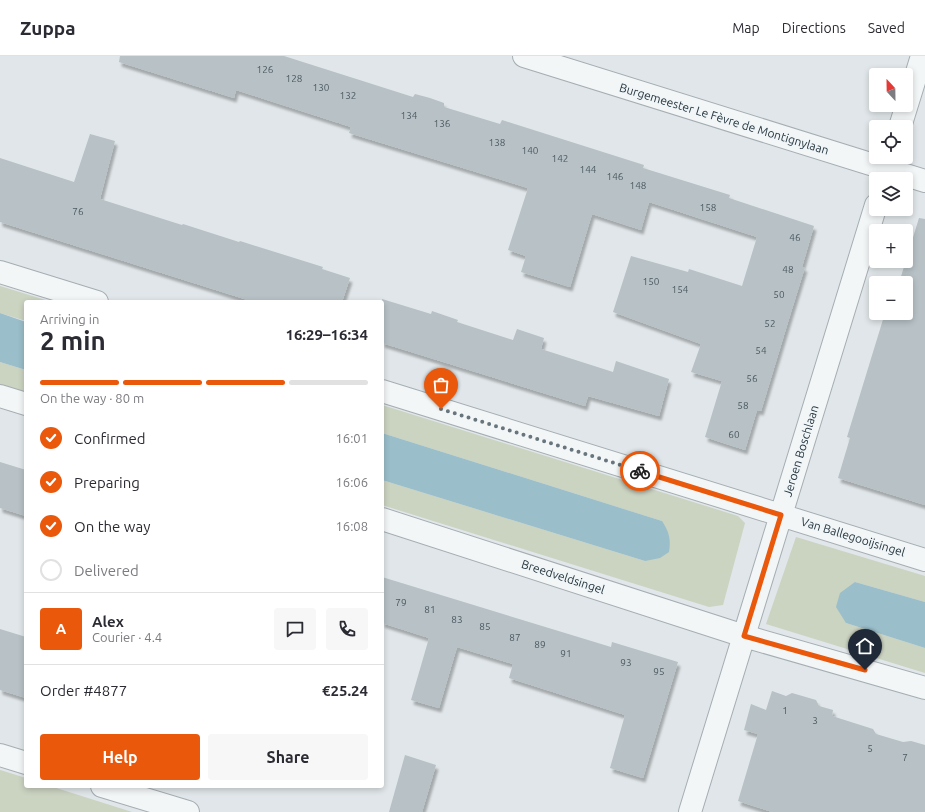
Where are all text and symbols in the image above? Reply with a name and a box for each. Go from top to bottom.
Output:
text: Zuppa [20,17,76,39]
text: Map [732,20,760,36]
text: Directions [782,20,846,36]
text: Saved [868,20,905,36]
house number: 126 [257,64,274,75]
north arrow [869,68,913,112]
map controls [869,68,913,320]
house number: 128 [286,73,303,84]
street label: Burgemeester Le Fèvre de Montignylaan [618,80,830,157]
house number: 130 [313,82,330,93]
house number: 132 [340,90,356,101]
house number: 134 [401,110,418,121]
house number: 136 [434,118,451,129]
button: locate [869,120,913,164]
house number: 138 [489,137,506,148]
house number: 140 [522,145,539,156]
house number: 142 [552,153,568,164]
house number: 144 [580,164,597,175]
house number: 146 [607,171,624,182]
button: layers [869,172,913,216]
house number: 148 [630,180,647,191]
house number: 158 [700,202,717,213]
house number: 76 [72,206,84,217]
button: + [869,224,913,268]
house number: 46 [789,232,801,243]
house number: 48 [782,264,794,275]
house number: 150 [643,276,660,287]
button: − [869,276,913,320]
house number: 154 [672,284,689,295]
house number: 50 [773,289,785,300]
text: Arriving in [40,312,99,326]
house number: 52 [764,318,776,329]
text: 2 min [40,326,106,355]
text: 16:29–16:34 [285,326,368,343]
house number: 54 [755,345,767,356]
pin [424,368,458,409]
house number: 56 [746,373,758,384]
icon: bag [430,374,452,396]
text: On the way · 80 m [40,391,144,405]
house number: 58 [737,400,749,411]
street label: Jeroen Boschlaan [780,404,821,498]
icon: check [40,427,62,449]
house number: 60 [728,429,740,440]
text: Confirmed [74,430,146,447]
text: 16:01 [335,431,368,445]
courier [620,451,660,491]
icon: bike [629,460,651,482]
icon: check [40,471,62,493]
text: Preparing [74,474,140,491]
text: 16:06 [335,475,368,489]
street label: Van Ballegooijsingel [799,514,907,559]
icon: check [40,515,62,537]
text: On the way [74,518,150,535]
text: 16:08 [335,519,368,533]
street label: Breedveldsingel [520,557,606,596]
text: Delivered [74,562,139,579]
house number: 79 [395,597,407,608]
house number: 81 [424,604,436,615]
button: chat [274,608,316,650]
button: phone [326,608,368,650]
text: Alex [92,613,124,630]
house number: 83 [451,614,463,625]
text: A [56,620,66,637]
house number: 85 [479,621,491,632]
pin [848,629,882,670]
text: Courier · 4.4 [92,630,162,644]
house number: 87 [509,632,521,643]
icon: home [854,635,876,657]
house number: 89 [534,639,546,650]
house number: 91 [560,648,572,659]
house number: 93 [620,657,632,668]
house number: 95 [653,666,665,677]
text: Order #4877 [40,682,127,699]
text: €25.24 [322,682,368,699]
house number: 1 [782,705,788,716]
house number: 3 [812,715,818,726]
button: Help [40,734,200,780]
button: Share [208,734,368,780]
house number: 5 [867,743,873,754]
house number: 7 [902,752,908,763]

